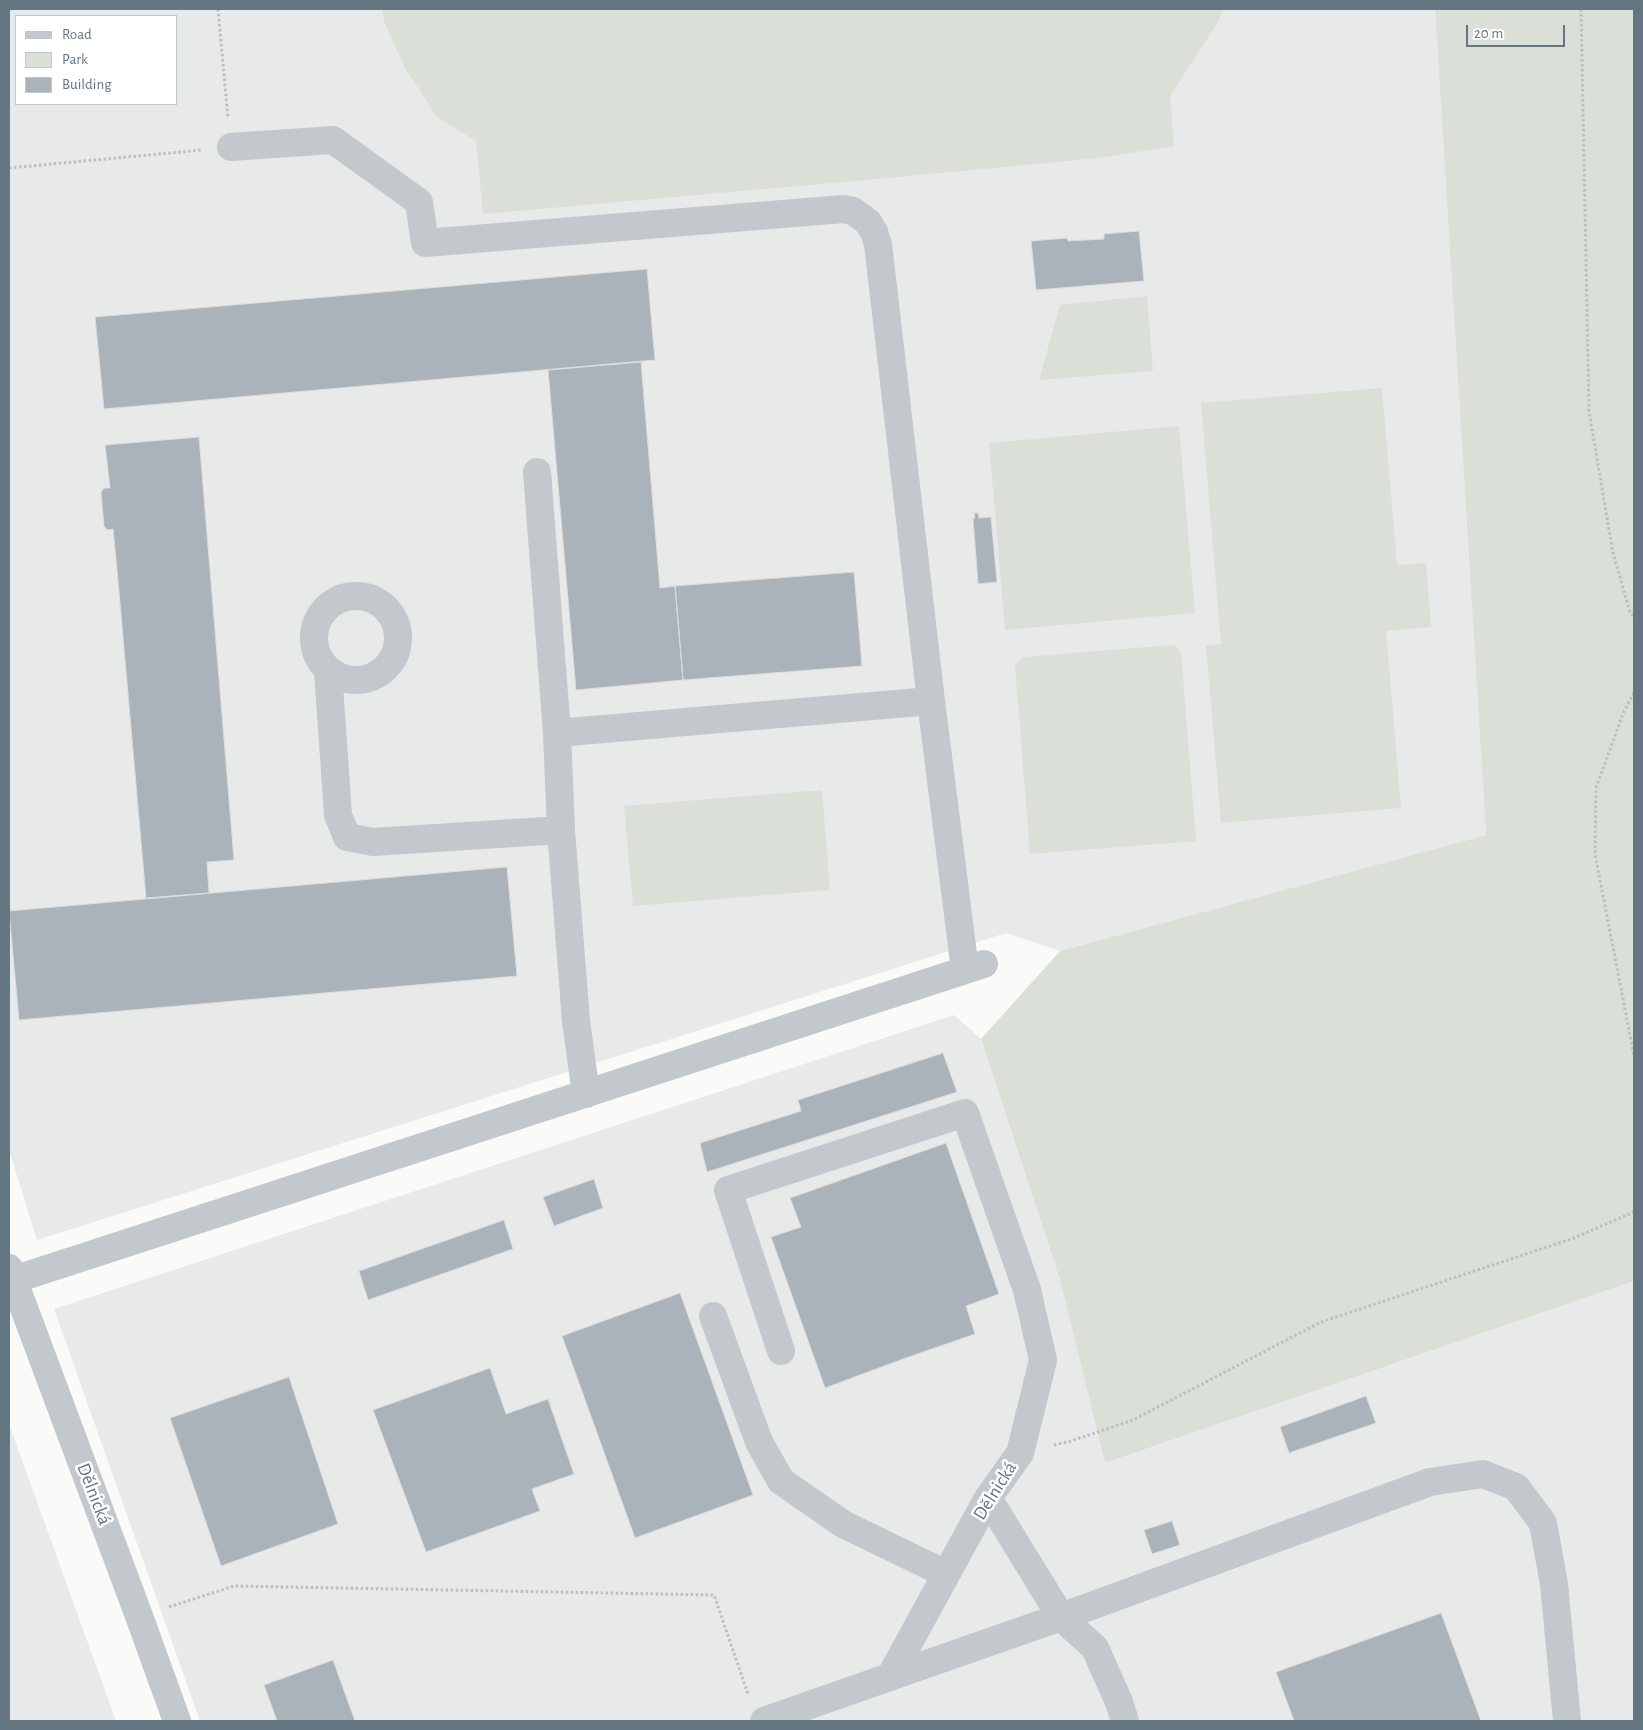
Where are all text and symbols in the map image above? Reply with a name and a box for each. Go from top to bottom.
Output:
legend [15,15,178,105]
scale bar [1468,15,1567,47]
text: 20 m [1474,26,1503,41]
text: Road [62,27,92,42]
text: Park [62,52,88,67]
text: Building [62,77,112,92]
street label: Dělnická [968,1458,1022,1524]
street label: Dělnická [72,1460,116,1528]

